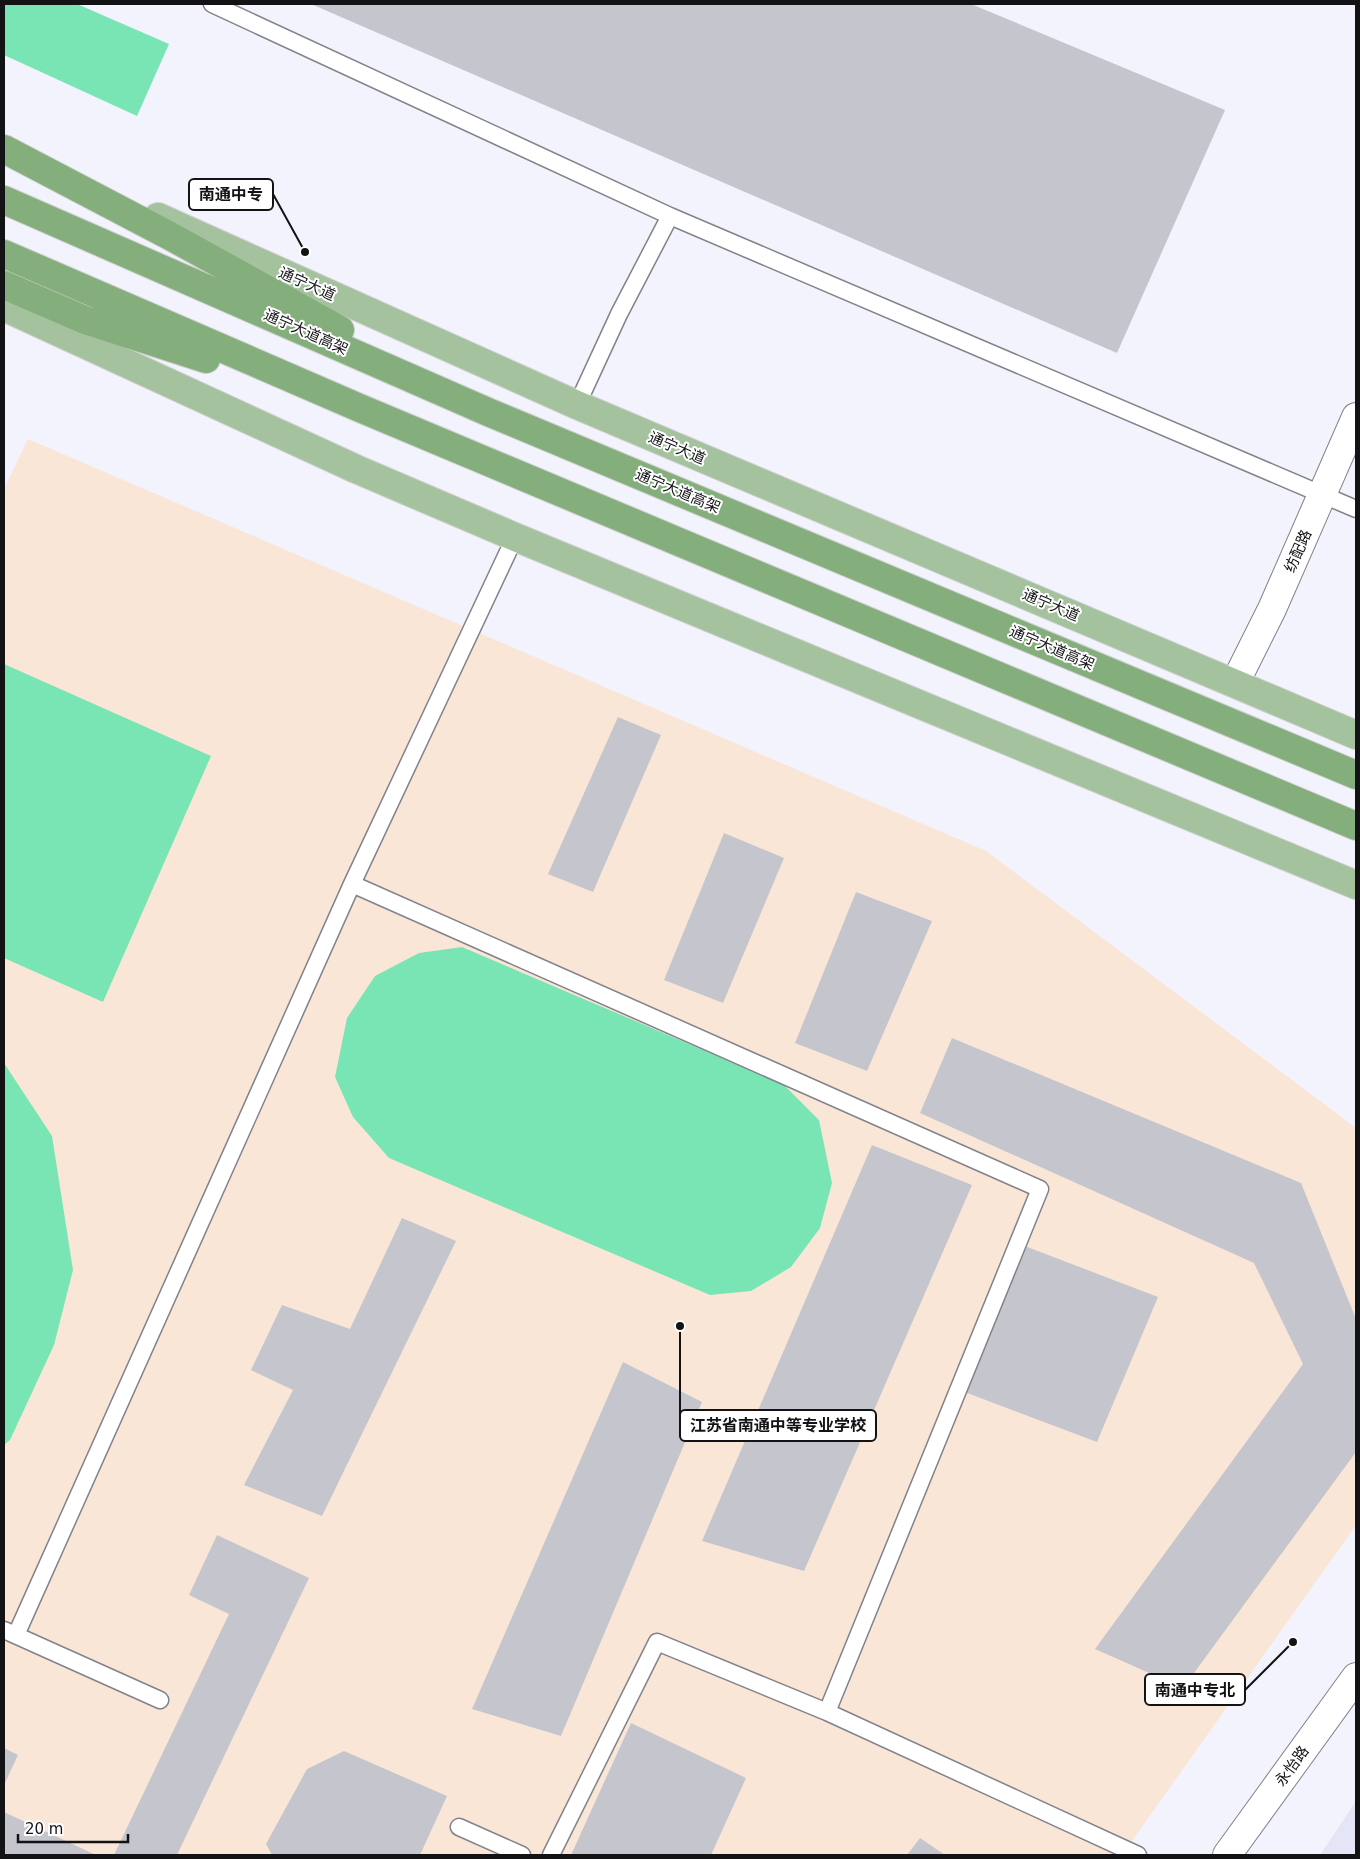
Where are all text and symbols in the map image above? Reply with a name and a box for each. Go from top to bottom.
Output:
callout: 南通中专 [189,179,273,210]
text: 南通中专 [199,185,263,204]
street label: 通宁大道 [276,264,338,304]
street label: 通宁大道高架 [261,305,351,359]
street label: 通宁大道 [646,428,708,468]
street label: 通宁大道高架 [633,465,723,517]
street label: 纺配路 [1281,527,1315,575]
street label: 通宁大道 [1020,585,1082,625]
street label: 通宁大道高架 [1007,622,1097,674]
callout: 江苏省南通中等专业学校 [680,1410,876,1441]
text: 江苏省南通中等专业学校 [690,1416,867,1435]
callout: 南通中专北 [1145,1674,1245,1705]
text: 南通中专北 [1155,1681,1235,1700]
street label: 永怡路 [1271,1743,1313,1789]
scale bar [18,1812,128,1844]
text: 20 m [25,1820,63,1838]

